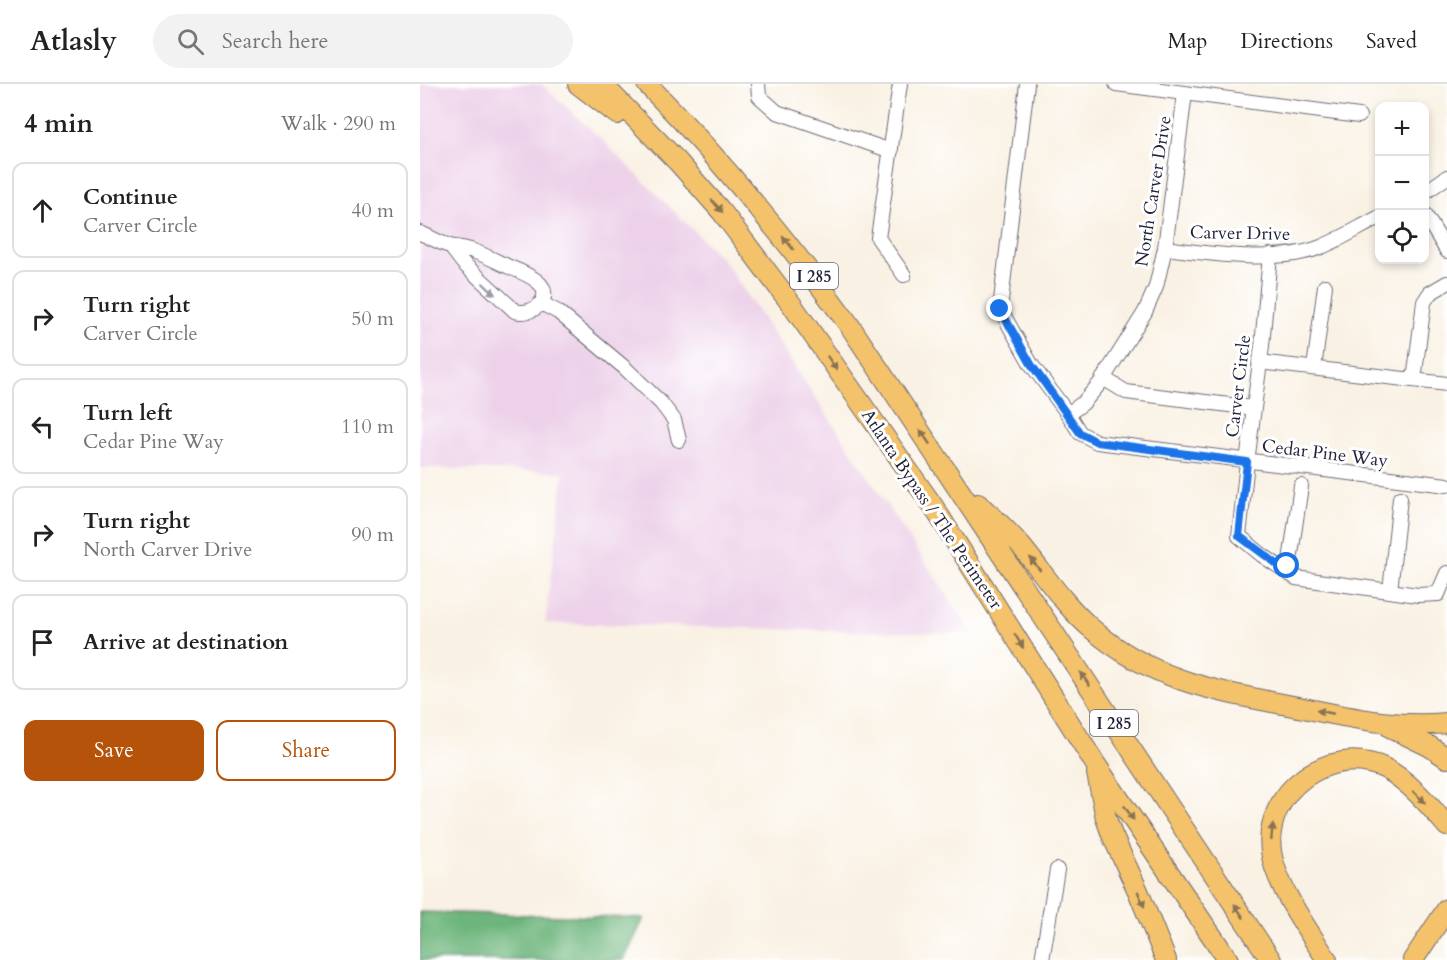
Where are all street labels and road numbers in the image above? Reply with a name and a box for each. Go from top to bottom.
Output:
street label: North Carver Drive [1129,114,1178,268]
street label: Carver Drive [1190,220,1290,247]
road number: I 285 [790,263,838,289]
street label: Carver Circle [1220,333,1257,439]
street label: Atlanta Bypass / The Perimeter [855,404,1008,615]
street label: Cedar Pine Way [1260,433,1390,474]
road number: I 285 [1090,710,1138,736]

